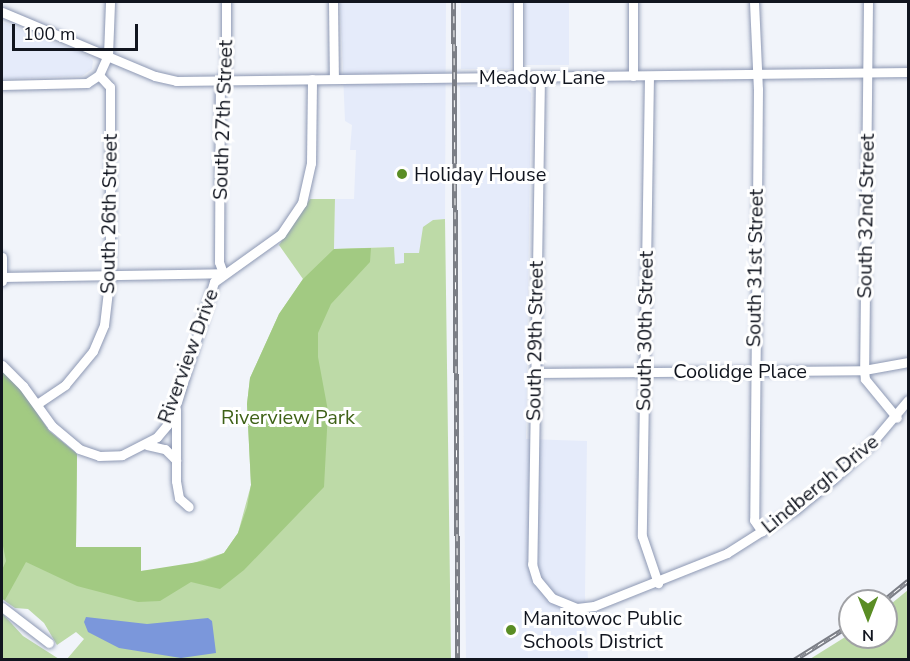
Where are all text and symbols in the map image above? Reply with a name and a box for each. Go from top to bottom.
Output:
scale bar [15,12,141,50]
text: 100 m [23,22,75,46]
street label: South 27th Street [208,40,238,200]
street label: Meadow Lane [479,65,605,89]
street label: South 32nd Street [853,133,879,299]
street label: South 26th Street [96,134,122,294]
place label: Holiday House [414,162,546,186]
marker: Holiday House [395,167,409,181]
street label: South 31st Street [742,189,768,347]
street label: South 30th Street [632,251,658,411]
street label: South 29th Street [522,261,548,421]
street label: Riverview Drive [153,285,223,427]
street label: Coolidge Place [673,359,807,383]
park label: Riverview Park [221,405,355,429]
street label: Lindbergh Drive [757,430,883,538]
north arrow [838,589,898,649]
place label: Manitowoc Public Schools District [523,606,682,653]
marker: Manitowoc Public Schools District [504,623,518,637]
text: N [862,624,874,646]

